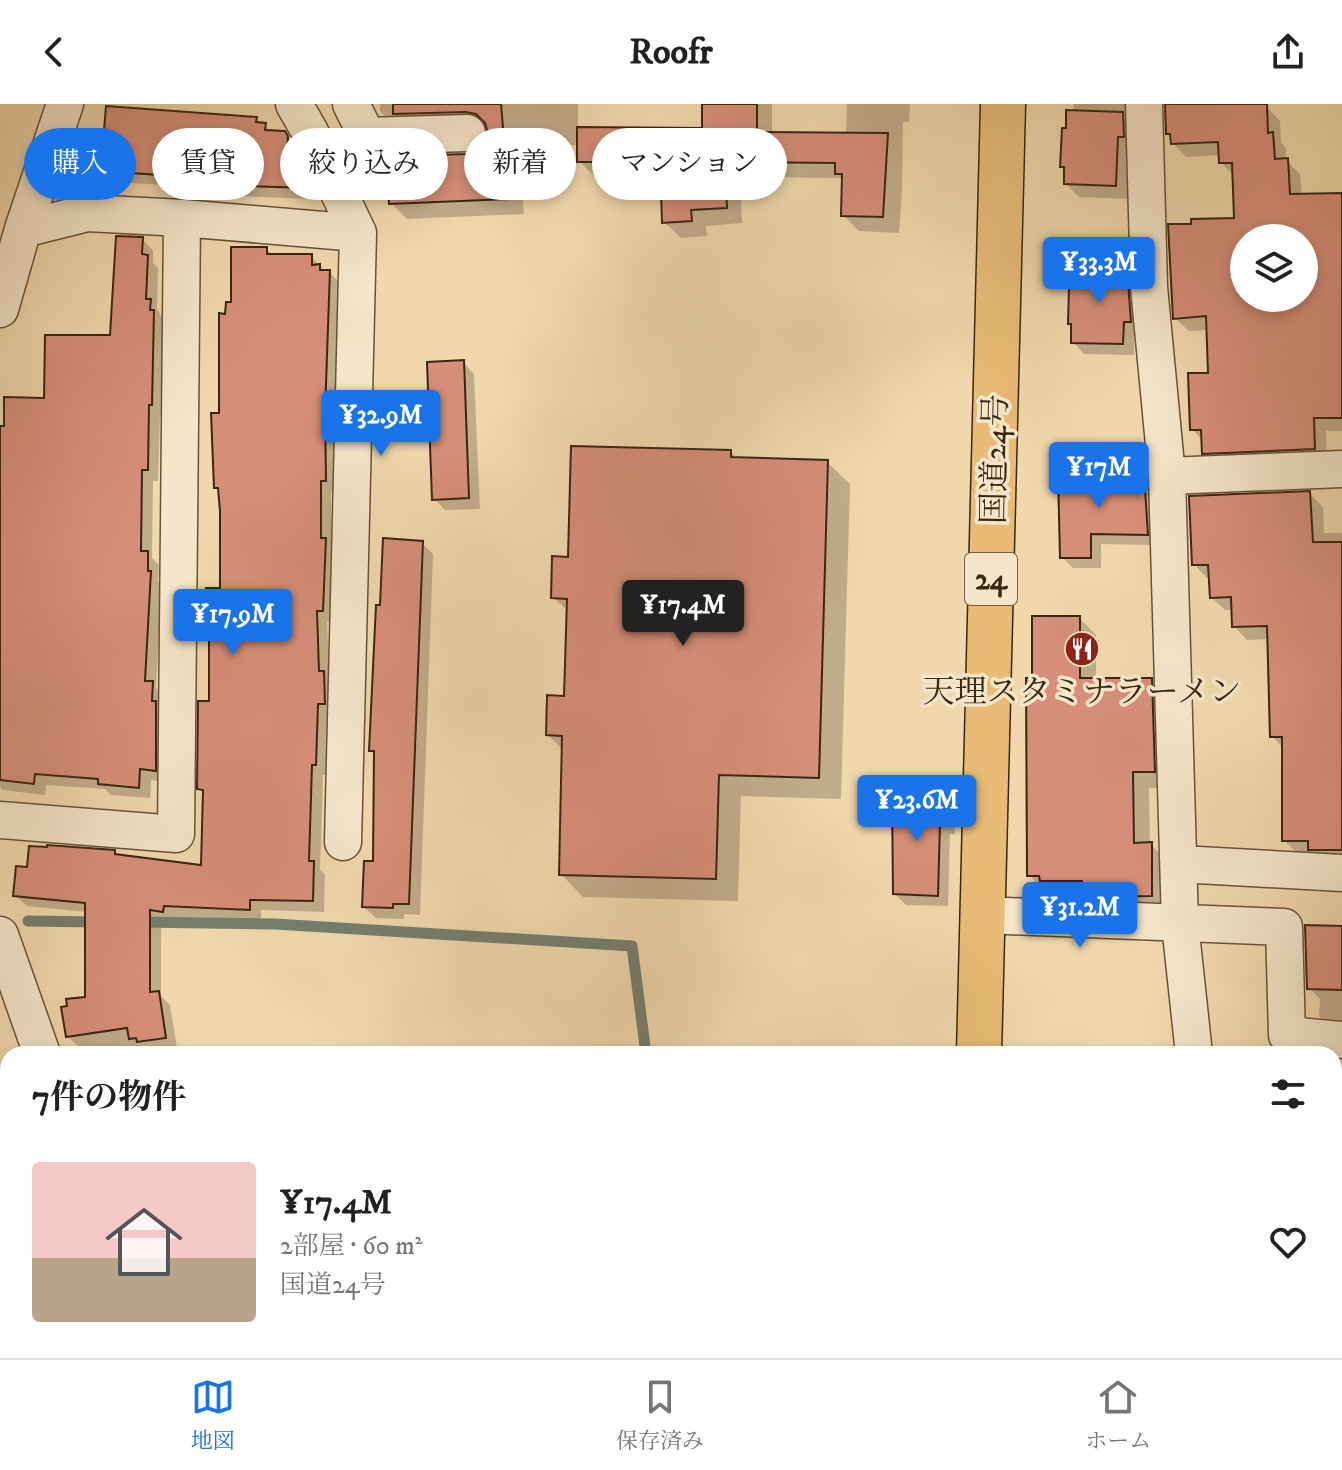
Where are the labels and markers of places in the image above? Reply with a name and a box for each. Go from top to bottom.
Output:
pin: ¥33.3M [1034,237,1164,305]
pin: ¥32.9M [316,390,446,458]
pin: ¥17M [1052,442,1146,510]
pin: ¥17.4M [618,580,748,648]
pin: ¥17.9M [168,589,298,657]
restaurant icon: 天理スタミナラーメン [1063,630,1101,668]
place label: 天理スタミナラーメン [923,673,1241,713]
pin: ¥23.6M [852,775,982,843]
pin: ¥31.2M [1015,882,1145,950]

